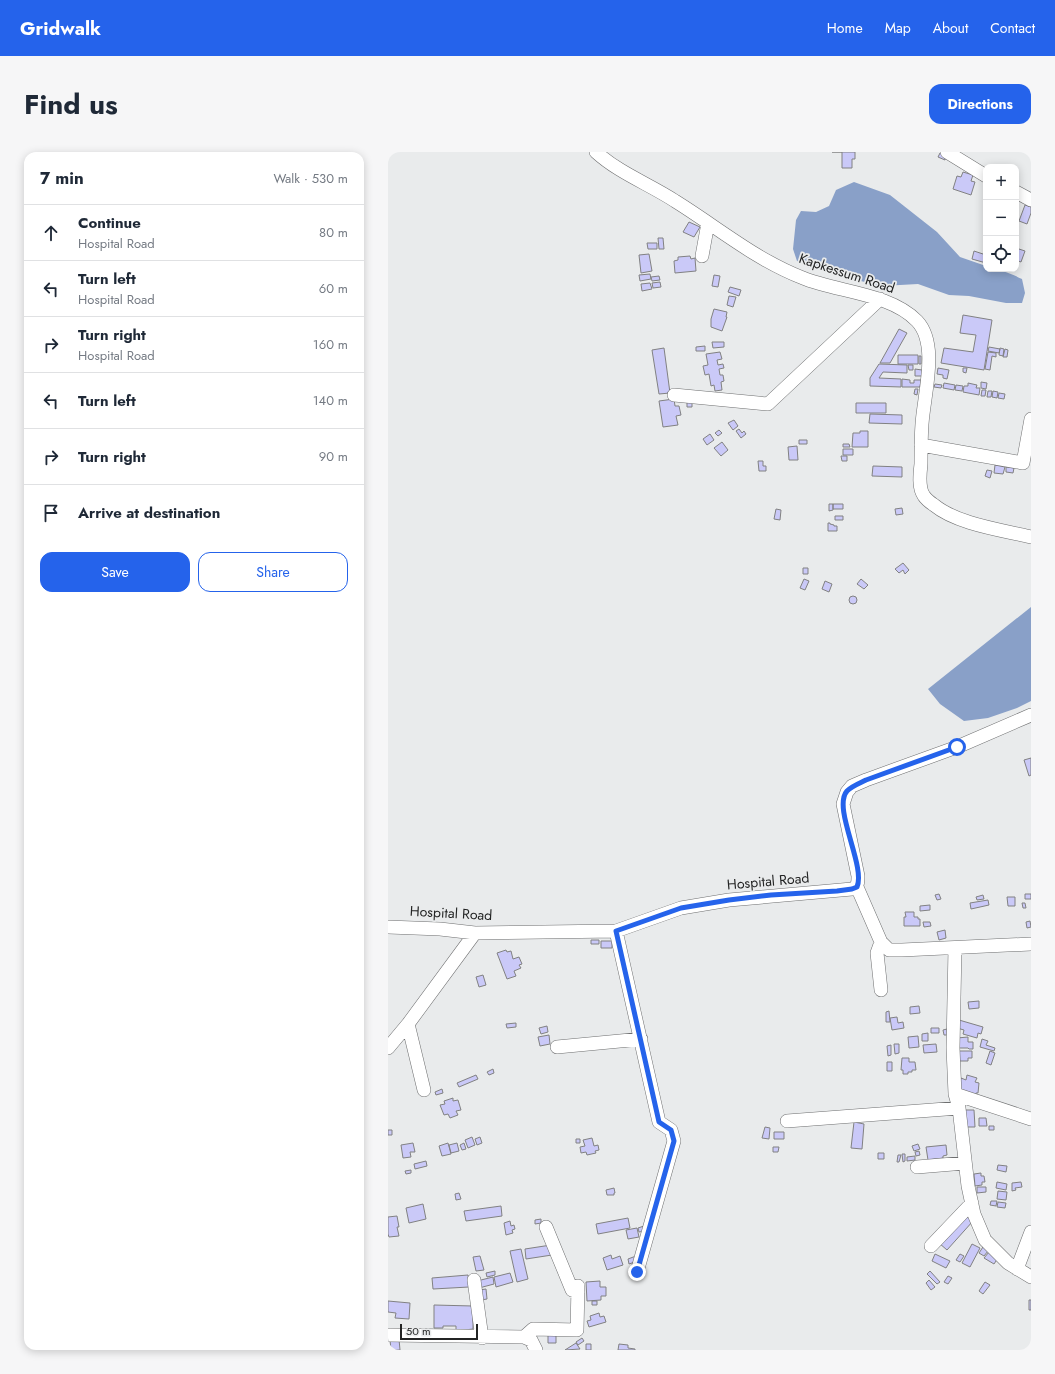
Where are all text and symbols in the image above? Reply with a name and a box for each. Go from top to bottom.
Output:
text: Gridwalk [20,15,101,42]
text: Home [827,18,863,38]
text: Map [885,18,911,38]
text: About [933,18,968,38]
text: Contact [990,18,1035,38]
text: Find us [24,84,118,125]
button: Directions [929,84,1031,124]
map controls [983,164,1019,272]
button: + [983,164,1019,200]
text: 7 min [40,166,84,190]
text: Walk · 530 m [273,169,348,188]
button: − [983,200,1019,236]
text: Continue [78,212,141,234]
icon: ahead [40,222,62,244]
text: 80 m [319,223,348,242]
text: Hospital Road [78,234,155,253]
button: locate [983,236,1019,272]
street label: Kapkessum Road [796,248,898,298]
text: Turn left [78,268,136,290]
icon: left [40,278,62,300]
text: 60 m [319,279,348,298]
text: Hospital Road [78,290,155,309]
text: Turn right [78,324,146,346]
icon: right [40,334,62,356]
text: 160 m [313,335,348,354]
text: Hospital Road [78,346,155,365]
icon: left [40,390,62,412]
text: Turn left [78,390,136,412]
text: 140 m [313,391,348,410]
icon: right [40,446,62,468]
text: Turn right [78,446,146,468]
text: 90 m [319,447,348,466]
icon: arrive [40,502,62,524]
text: Arrive at destination [78,502,220,524]
button: Save [40,552,190,592]
button: Share [198,552,348,592]
route start [948,738,966,756]
street label: Hospital Road [726,867,810,895]
street label: Hospital Road [409,901,493,925]
route end [628,1263,646,1281]
scale bar [400,1322,478,1341]
text: 50 m [406,1323,431,1339]

